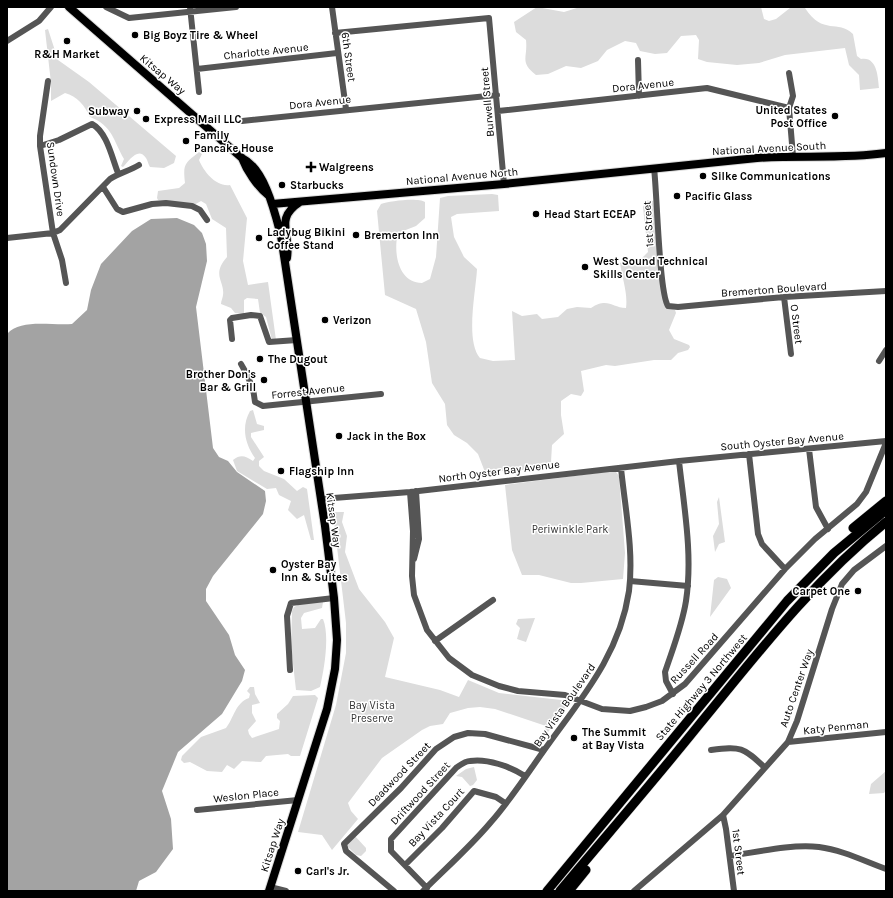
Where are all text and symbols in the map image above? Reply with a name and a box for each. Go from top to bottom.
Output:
place label: Big Boyz Tire & Wheel [143,29,258,42]
marker: Big Boyz Tire & Wheel [130,30,140,40]
street label: 6th Street [339,31,358,83]
marker: R&H Market [62,36,72,46]
street label: Charlotte Avenue [223,41,309,62]
place label: R&H Market [34,48,100,61]
street label: Kitsap Way [137,52,188,97]
street label: Burwell Street [478,66,497,137]
street label: Dora Avenue [611,76,675,95]
street label: Dora Avenue [288,93,352,112]
place label: United States Post Office [755,104,827,130]
place label: Subway [88,105,129,118]
marker: Subway [132,106,142,116]
marker: United States Post Office [830,111,840,121]
place label: Express Mail LLC [154,113,241,126]
marker: Express Mail LLC [141,114,151,124]
place label: Family Pancake House [194,129,274,155]
marker: Family Pancake House [181,136,191,146]
street label: National Avenue South [712,139,826,158]
street label: Sundown Drive [44,141,67,218]
place label: Walgreens [319,161,374,174]
marker: Walgreens [306,162,316,172]
street label: National Avenue North [405,165,519,188]
place label: Silke Communications [711,170,831,183]
marker: Silke Communications [698,171,708,181]
place label: Starbucks [290,179,344,192]
marker: Starbucks [277,180,287,190]
place label: Pacific Glass [685,190,753,203]
marker: Pacific Glass [672,191,682,201]
street label: 1st Street [640,200,657,248]
place label: Head Start ECEAP [544,208,637,221]
marker: Head Start ECEAP [531,209,541,219]
place label: Ladybug Bikini Coffee Stand [267,226,345,252]
place label: Bremerton Inn [364,229,439,242]
marker: Bremerton Inn [351,230,361,240]
marker: Ladybug Bikini Coffee Stand [254,233,264,243]
place label: West Sound Technical Skills Center [593,255,708,281]
marker: West Sound Technical Skills Center [580,262,590,272]
street label: Bremerton Boulevard [721,279,827,300]
street label: O Street [788,303,805,345]
place label: Verizon [333,314,371,327]
marker: Verizon [320,315,330,325]
place label: The Dugout [268,353,328,366]
marker: The Dugout [255,354,265,364]
place label: Brother Don's Bar & Grill [186,368,256,394]
marker: Brother Don's Bar & Grill [259,375,269,385]
street label: Forrest Avenue [271,381,346,402]
place label: Jack in the Box [347,430,426,443]
street label: South Oyster Bay Avenue [720,430,845,453]
marker: Jack in the Box [334,431,344,441]
street label: North Oyster Bay Avenue [438,458,561,485]
place label: Flagship Inn [289,465,354,478]
marker: Flagship Inn [276,466,286,476]
street label: Kitsap Way [323,492,344,549]
park label: Periwinkle Park [532,523,608,536]
place label: Oyster Bay Inn & Suites [281,558,348,584]
marker: Oyster Bay Inn & Suites [268,565,278,575]
place label: Carpet One [792,585,850,598]
marker: Carpet One [853,586,863,596]
street label: Russell Road [668,630,721,686]
street label: State Highway 3 Northwest [653,631,750,743]
street label: Auto Center Way [777,647,816,729]
street label: Bay Vista Boulevard [531,661,598,750]
park label: Bay Vista Preserve [349,699,395,725]
street label: Katy Penman [803,718,870,737]
place label: The Summit at Bay Vista [582,726,647,752]
marker: The Summit at Bay Vista [569,733,579,743]
street label: Deadwood Street [365,739,433,809]
street label: Driftwood Street [388,759,453,828]
street label: Bay Vista Court [406,785,467,850]
street label: Weslon Place [213,786,280,805]
street label: Kitsap Way [258,817,287,874]
street label: 1st Street [729,828,748,876]
place label: Carl's Jr. [306,865,350,878]
marker: Carl's Jr. [293,866,303,876]

